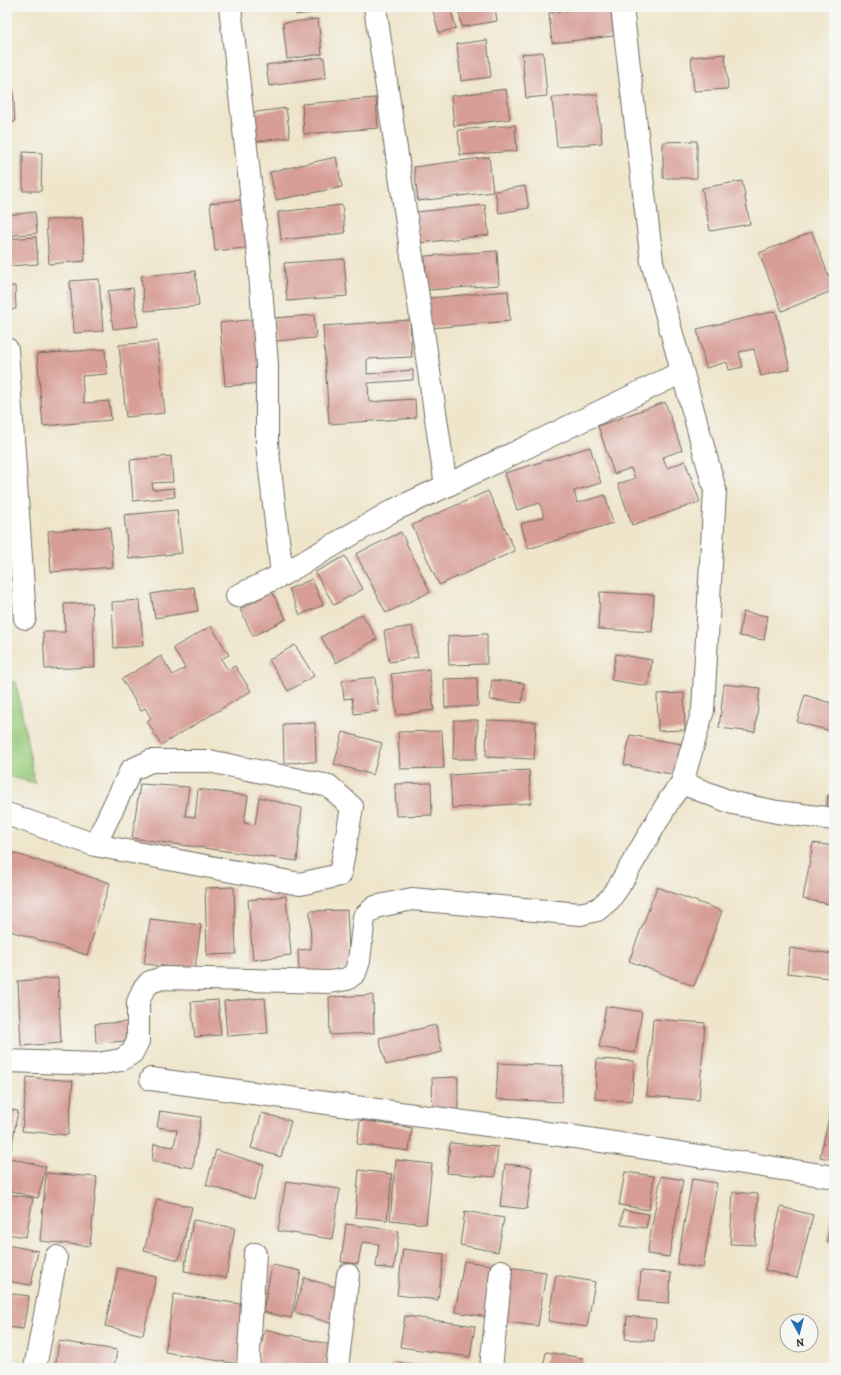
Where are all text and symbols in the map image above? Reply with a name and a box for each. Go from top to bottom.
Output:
north arrow [779,1313,819,1353]
text: N [795,1334,805,1350]

